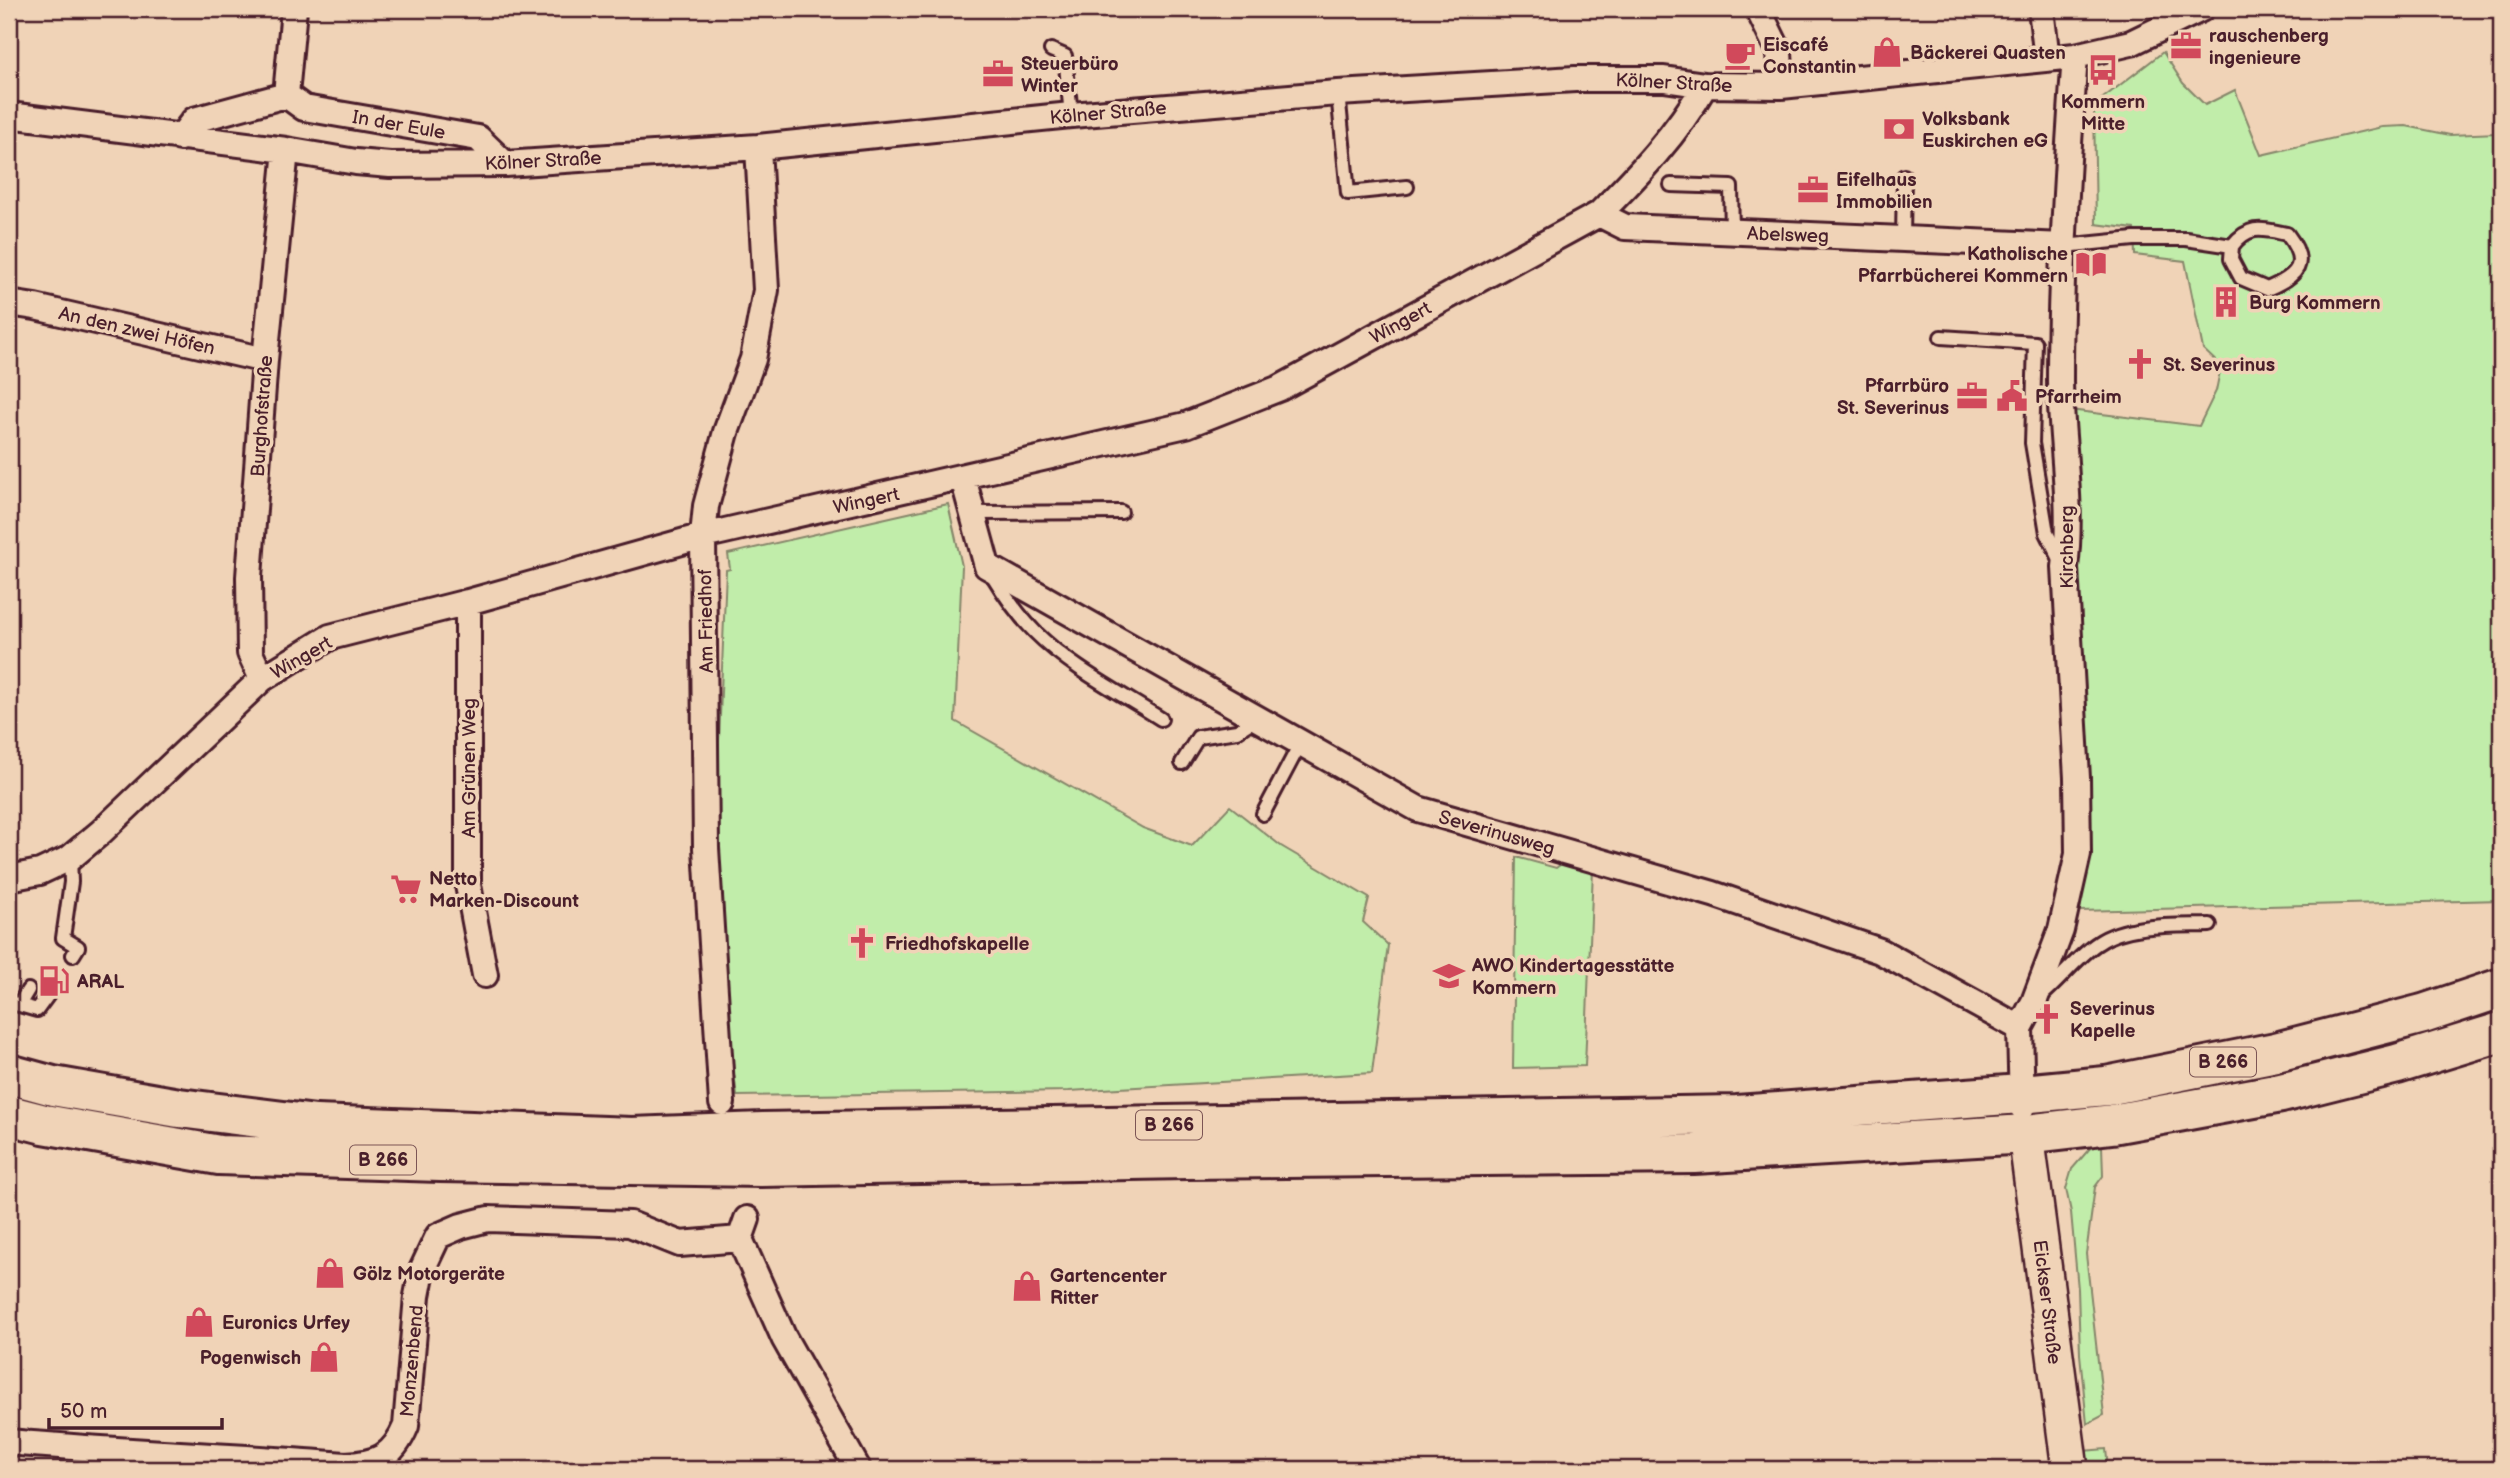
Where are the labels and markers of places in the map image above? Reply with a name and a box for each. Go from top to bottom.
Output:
place label: rauschenberg ingenieure [2209,25,2329,70]
office icon: rauschenberg ingenieure [2169,29,2203,63]
place label: Eiscafé Constantin [1763,34,1856,79]
shop icon: Bäckerei Quasten [1870,35,1904,69]
cafe icon: Eiscafé Constantin [1723,38,1757,72]
place label: Bäckerei Quasten [1910,42,2066,65]
place label: Steuerbüro Winter [1021,53,1119,98]
bus stop icon: Kommern Mitte [2086,53,2120,87]
office icon: Steuerbüro Winter [981,57,1015,91]
place label: Kommern Mitte [2061,91,2145,136]
place label: Volksbank Euskirchen eG [1922,108,2048,153]
bank icon: Volksbank Euskirchen eG [1882,112,1916,146]
place label: Eifelhaus Immobilien [1836,169,1933,214]
office icon: Eifelhaus Immobilien [1796,173,1830,207]
place label: Katholische Pfarrbücherei Kommern [1858,243,2068,288]
library icon: Katholische Pfarrbücherei Kommern [2074,247,2108,281]
building icon: Burg Kommern [2209,285,2243,319]
place label: Burg Kommern [2249,292,2381,315]
church icon: St. Severinus [2123,347,2157,381]
place label: St. Severinus [2163,354,2275,377]
place label: Pfarrbüro St. Severinus [1837,375,1949,420]
office icon: Pfarrbüro St. Severinus [1955,379,1989,413]
public building icon: Pfarrheim [1995,379,2029,413]
place label: Pfarrheim [2035,386,2122,409]
place label: Netto Marken-Discount [429,868,579,913]
supermarket icon: Netto Marken-Discount [389,872,423,906]
church icon: Friedhofskapelle [845,926,879,960]
place label: Friedhofskapelle [885,933,1029,956]
place label: AWO Kindertagesstätte Kommern [1471,955,1674,1000]
school or university icon: AWO Kindertagesstätte Kommern [1432,959,1466,993]
fuel station icon: ARAL [37,964,71,998]
place label: ARAL [76,971,124,994]
place label: Severinus Kapelle [2070,998,2155,1043]
church icon: Severinus Kapelle [2030,1002,2064,1036]
shop icon: Gölz Motorgeräte [313,1256,347,1290]
place label: Gölz Motorgeräte [353,1263,505,1286]
place label: Gartencenter Ritter [1050,1265,1167,1310]
shop icon: Gartencenter Ritter [1010,1269,1044,1303]
shop icon: Euronics Urfey [182,1305,216,1339]
place label: Euronics Urfey [222,1312,350,1335]
shop icon: Pogenwisch [307,1340,341,1374]
place label: Pogenwisch [200,1347,301,1370]

